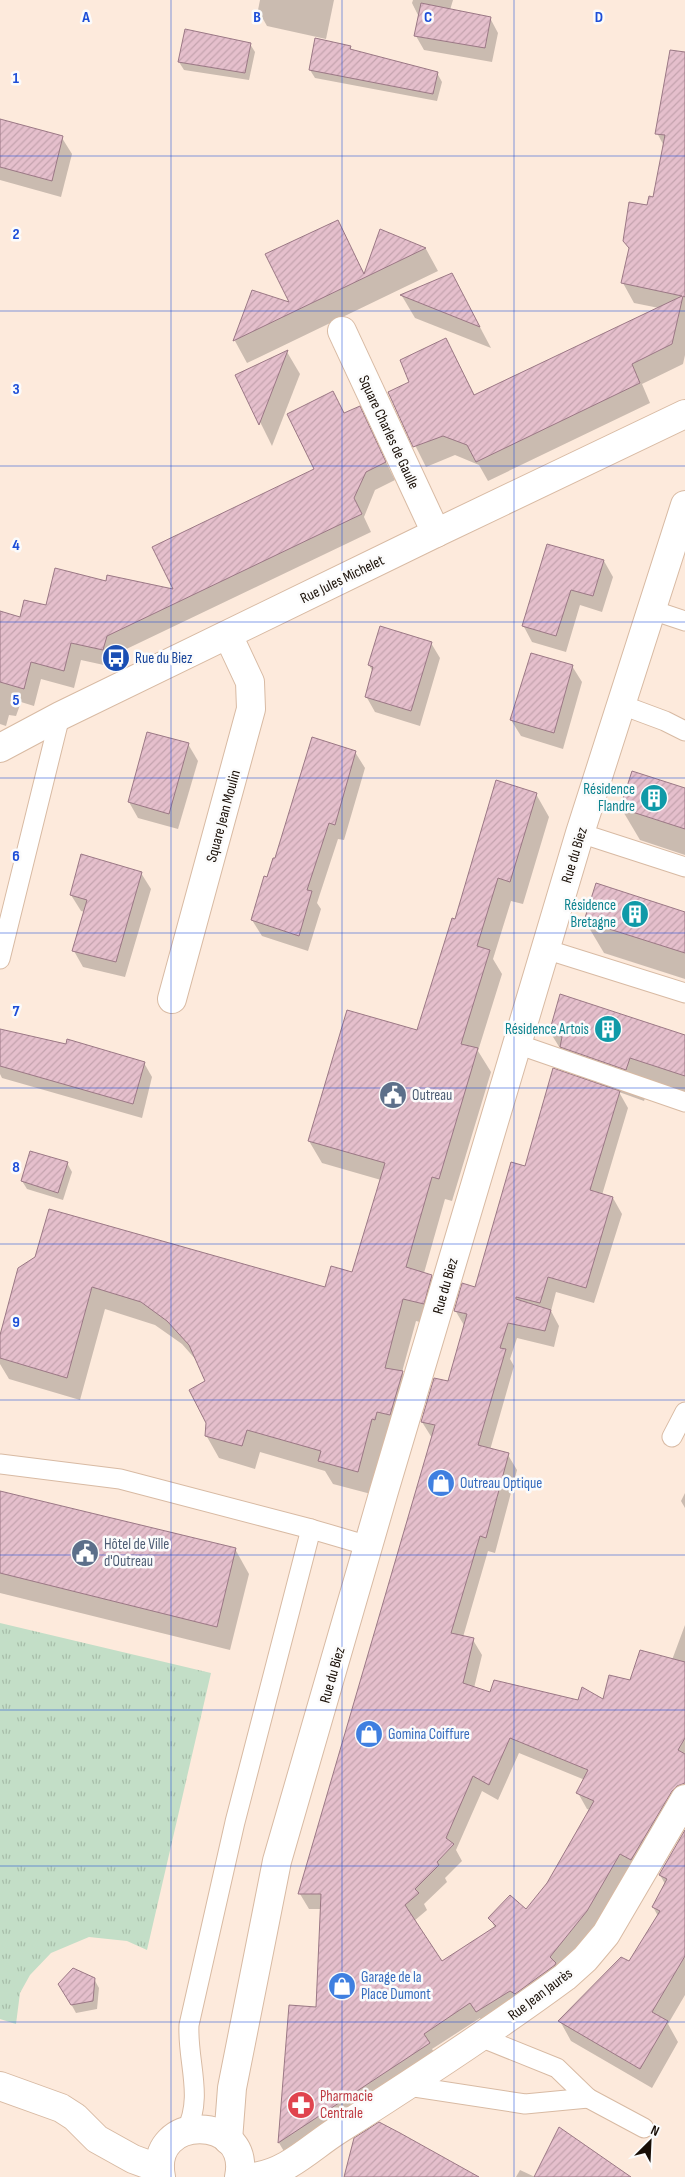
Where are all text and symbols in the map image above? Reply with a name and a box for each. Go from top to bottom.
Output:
text: A [81,8,90,27]
text: B [253,8,261,27]
text: C [424,8,432,27]
text: D [595,8,603,27]
text: 1 [13,69,20,88]
text: 2 [12,225,20,244]
street label: Square Charles de Gaulle [354,372,423,492]
text: 3 [12,380,20,399]
text: 4 [12,536,20,555]
street label: Rue Jules Michelet [297,551,388,608]
bus stop icon: Rue du Biez [101,643,131,673]
place label: Rue du Biez [135,649,193,668]
text: 5 [12,691,20,710]
street label: Square Jean Moulin [202,768,245,864]
place label: Résidence Flandre [583,780,635,816]
building icon: Résidence Flandre [639,783,669,813]
street label: Rue du Biez [557,824,592,885]
text: 6 [12,847,20,866]
place label: Résidence Bretagne [564,896,616,932]
building icon: Résidence Bretagne [620,899,650,929]
text: 7 [13,1002,20,1021]
building icon: Résidence Artois [593,1014,623,1044]
place label: Résidence Artois [505,1020,589,1039]
public building icon: Outreau [378,1080,408,1110]
place label: Outreau [412,1086,452,1105]
text: 8 [12,1158,20,1177]
street label: Rue du Biez [428,1255,463,1316]
text: 9 [12,1313,20,1332]
shop icon: Outreau Optique [426,1468,456,1498]
place label: Outreau Optique [460,1474,542,1493]
place label: Hôtel de Ville d'Outreau [104,1535,169,1571]
public building icon: Hôtel de Ville d'Outreau [70,1538,100,1568]
street label: Rue du Biez [315,1644,350,1705]
shop icon: Gomina Coiffure [354,1719,384,1749]
place label: Gomina Coiffure [388,1725,470,1744]
street label: Rue Jean Jaurès [504,1964,576,2025]
place label: Garage de la Place Dumont [361,1968,431,2004]
shop icon: Garage de la Place Dumont [327,1971,357,2001]
place label: Pharmacie Centrale [320,2087,373,2123]
pharmacy icon: Pharmacie Centrale [286,2090,316,2120]
north arrow [625,2117,675,2167]
text: N [648,2121,662,2140]

